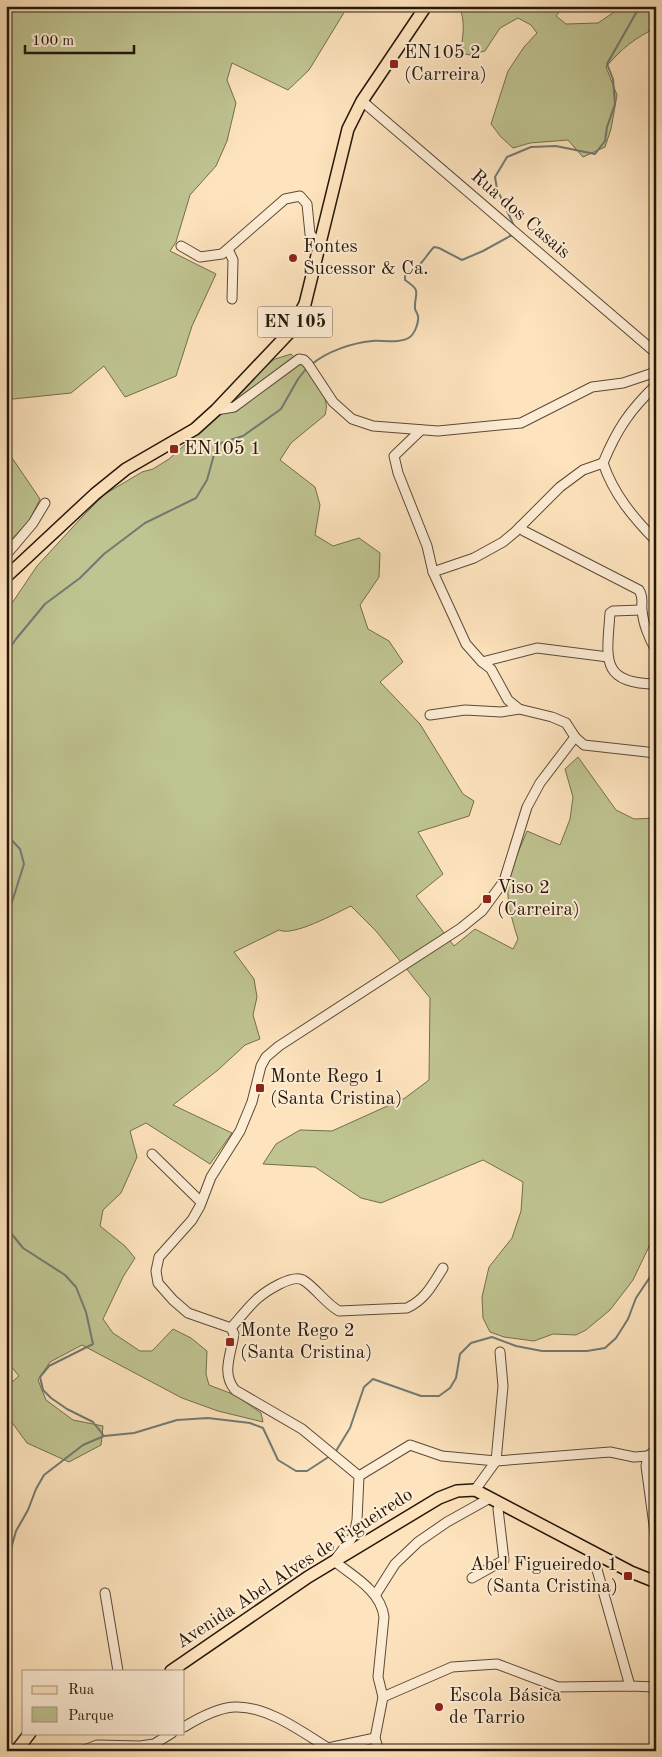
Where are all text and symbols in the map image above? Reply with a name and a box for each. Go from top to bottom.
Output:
scale bar [25,22,134,54]
text: 100 m [32,34,74,49]
place label: EN105 2 (Carreira) [404,44,487,85]
marker: EN105 2 (Carreira) [388,58,400,70]
street label: Rua dos Casais [467,167,573,263]
place label: Fontes Sucessor & Ca. [303,238,429,279]
marker: Fontes Sucessor & Ca. [287,252,299,264]
road number: EN 105 [258,306,332,338]
place label: EN105 1 [184,440,261,459]
marker: EN105 1 [168,443,180,455]
place label: Viso 2 (Carreira) [497,879,580,920]
marker: Viso 2 (Carreira) [481,893,493,905]
place label: Monte Rego 1 (Santa Cristina) [270,1068,402,1109]
marker: Monte Rego 1 (Santa Cristina) [254,1082,266,1094]
place label: Monte Rego 2 (Santa Cristina) [240,1322,372,1363]
marker: Monte Rego 2 (Santa Cristina) [224,1336,236,1348]
street label: Avenida Abel Alves de Figueiredo [173,1485,417,1653]
place label: Abel Figueiredo 1 (Santa Cristina) [470,1556,618,1597]
marker: Abel Figueiredo 1 (Santa Cristina) [622,1570,634,1582]
legend [22,1670,185,1734]
text: Rua [68,1683,95,1698]
place label: Escola Básica de Tarrio [449,1687,562,1728]
marker: Escola Básica de Tarrio [433,1701,445,1713]
text: Parque [68,1709,114,1724]

